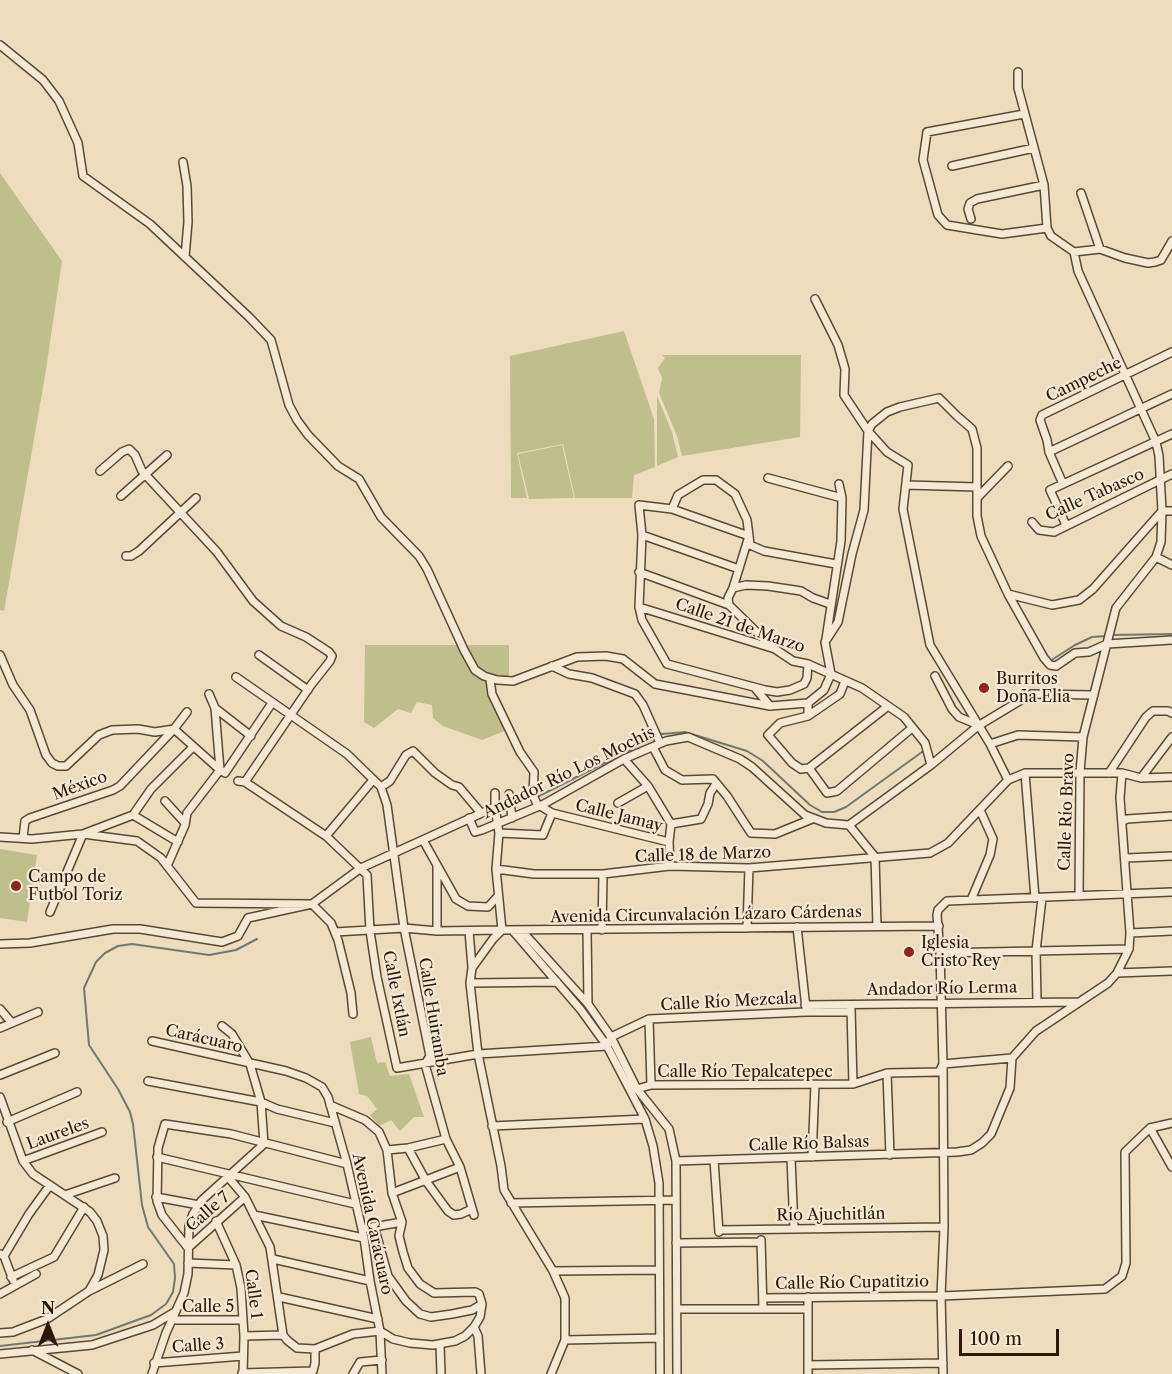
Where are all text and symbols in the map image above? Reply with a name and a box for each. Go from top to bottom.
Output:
street label: Campeche [1043,353,1125,407]
street label: Calle Tabasco [1043,465,1147,525]
street label: Calle 21 de Marzo [673,595,807,657]
place label: Burritos Doña Elia [996,669,1070,707]
marker: Burritos Doña Elia [977,681,991,695]
street label: Andador Río Los Mochis [480,723,658,823]
street label: Calle Río Bravo [1055,753,1079,871]
street label: México [50,767,110,805]
street label: Calle Jamay [573,796,665,836]
street label: Calle 18 de Marzo [635,843,771,867]
place label: Campo de Futbol Toriz [28,867,122,905]
marker: Campo de Futbol Toriz [9,879,23,893]
street label: Avenida Circunvalación Lázaro Cárdenas [550,903,862,927]
place label: Iglesia Cristo Rey [921,933,1001,971]
marker: Iglesia Cristo Rey [902,945,916,959]
street label: Calle Ixtlán [378,949,414,1039]
street label: Calle Huiramba [414,956,452,1078]
street label: Andador Río Lerma [866,978,1018,1000]
street label: Calle Río Mezcala [660,989,798,1015]
street label: Carácuaro [163,1021,245,1057]
street label: Calle Río Tepalcatepec [657,1062,833,1082]
street label: Laureles [24,1114,92,1154]
street label: Calle Río Balsas [748,1132,870,1156]
street label: Avenida Carácuaro [348,1151,396,1297]
street label: Calle 7 [182,1188,234,1236]
street label: Río Ajuchitlán [776,1204,886,1226]
street label: Calle 1 [240,1268,266,1320]
street label: Calle Río Cupatitzio [775,1272,929,1294]
north arrow [18,1296,78,1356]
street label: Calle 5 [182,1297,234,1317]
text: N [41,1298,55,1318]
scale bar [962,1317,1062,1355]
text: 100 m [970,1328,1022,1350]
street label: Calle 3 [171,1335,225,1357]

